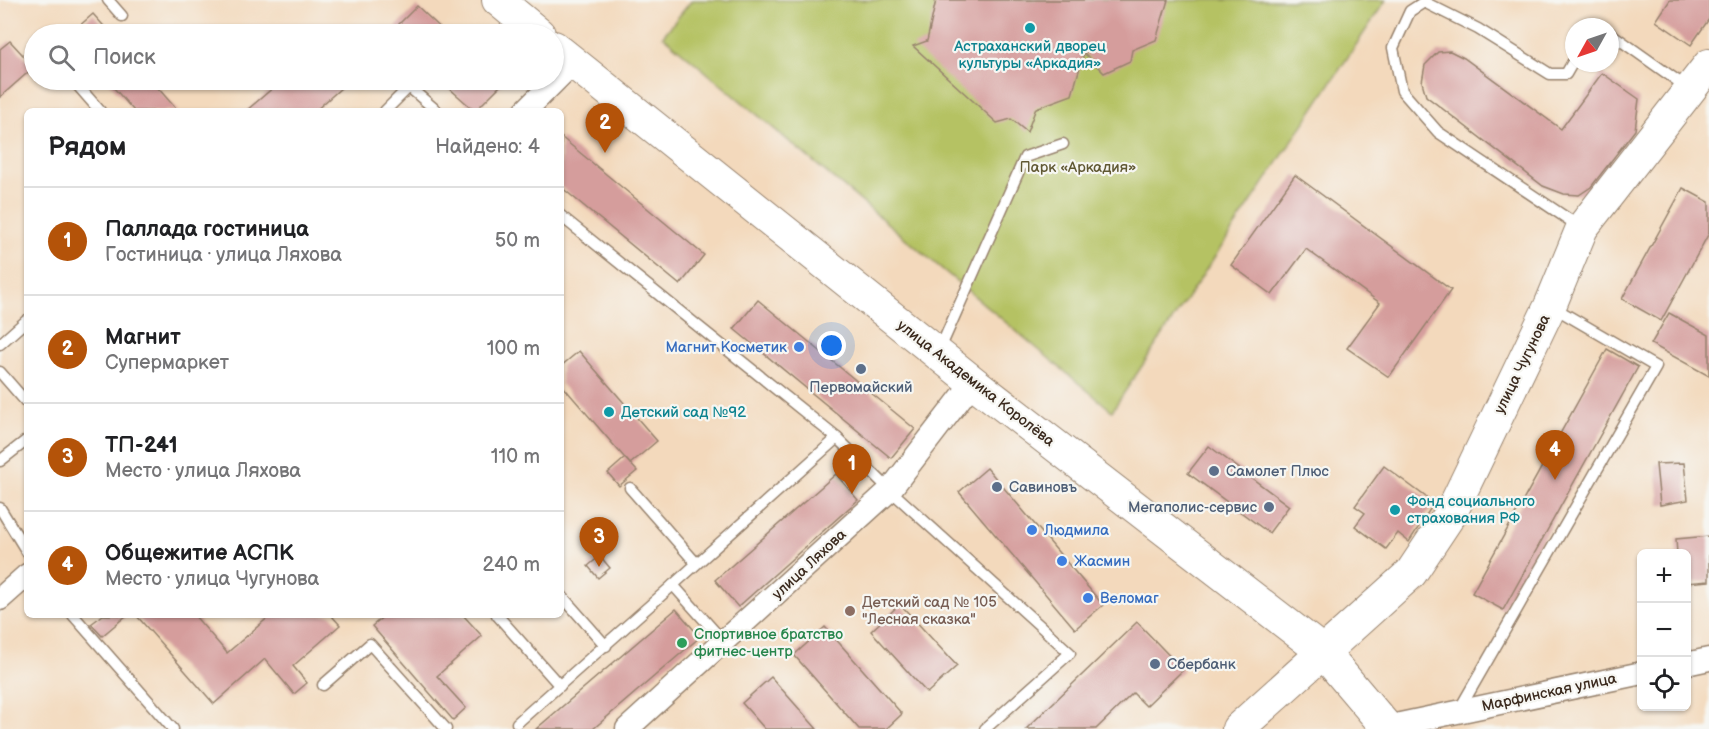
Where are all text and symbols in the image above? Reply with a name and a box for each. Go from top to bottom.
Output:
north arrow [1565,18,1619,72]
marker: Астраханский дворец культуры «Аркадия» [1023,21,1037,35]
search box [24,24,564,90]
place label: Астраханский дворец культуры «Аркадия» [953,37,1106,73]
icon: search [45,41,78,74]
text: Поиск [93,44,156,71]
pin: 2 [586,104,624,153]
text: Рядом [48,132,126,163]
text: Найдено: 4 [435,135,540,159]
park label: Парк «Аркадия» [1020,158,1136,177]
text: Паллада гостиница [105,216,309,243]
text: 1 [63,229,72,253]
text: 50 m [495,229,540,253]
text: Гостиница · улица Ляхова [105,243,342,267]
street label: улица Чугунова [1490,311,1555,417]
street label: улица Академика Королёва [893,316,1058,451]
text: Магнит [105,324,181,351]
your location [817,331,846,360]
text: 2 [62,337,73,361]
text: 100 m [487,337,540,361]
place label: Магнит Косметик [665,338,787,357]
marker: Магнит Косметик [792,340,806,354]
text: Супермаркет [105,351,229,375]
marker: Первомайский [854,362,868,376]
place label: Первомайский [809,378,913,397]
place label: Детский сад №92 [621,403,746,422]
marker: Детский сад №92 [602,405,616,419]
pin: 4 [1536,430,1574,480]
text: ТП-241 [105,432,178,459]
pin: 1 [832,444,872,494]
text: 3 [62,445,73,469]
text: 110 m [491,445,540,469]
text: Место · улица Ляхова [105,459,301,483]
place label: Самолет Плюс [1226,462,1329,481]
marker: Самолет Плюс [1207,464,1221,478]
place label: Савиновъ [1009,478,1077,497]
marker: Савиновъ [990,480,1004,494]
place label: Фонд социального страхования РФ [1407,492,1535,528]
place label: Мегаполис-сервис [1128,498,1258,517]
marker: Мегаполис-сервис [1262,500,1276,514]
marker: Фонд социального страхования РФ [1388,503,1402,517]
pin: 3 [580,518,618,567]
place label: Людмила [1043,521,1109,540]
marker: Людмила [1025,523,1039,537]
street label: улица Ляхова [768,525,851,604]
text: Общежитие АСПК [105,540,294,567]
map controls [1637,549,1691,711]
button: + [1637,549,1691,603]
place label: Жасмин [1074,552,1130,571]
text: 4 [62,553,73,577]
text: 240 m [483,553,540,577]
marker: Жасмин [1055,554,1069,568]
text: Место · улица Чугунова [105,567,319,591]
place label: Веломаг [1100,589,1159,608]
marker: Веломаг [1081,591,1095,605]
place label: Детский сад № 105 "Лесная сказка" [862,593,997,629]
button: − [1637,603,1691,657]
marker: Детский сад № 105 "Лесная сказка" [843,604,857,618]
place label: Спортивное братство фитнес-центр [694,625,843,661]
marker: Спортивное братство фитнес-центр [675,636,689,650]
place label: Сбербанк [1167,655,1236,674]
marker: Сбербанк [1148,657,1162,671]
button: locate [1637,657,1691,711]
street label: Марфинская улица [1480,669,1618,716]

